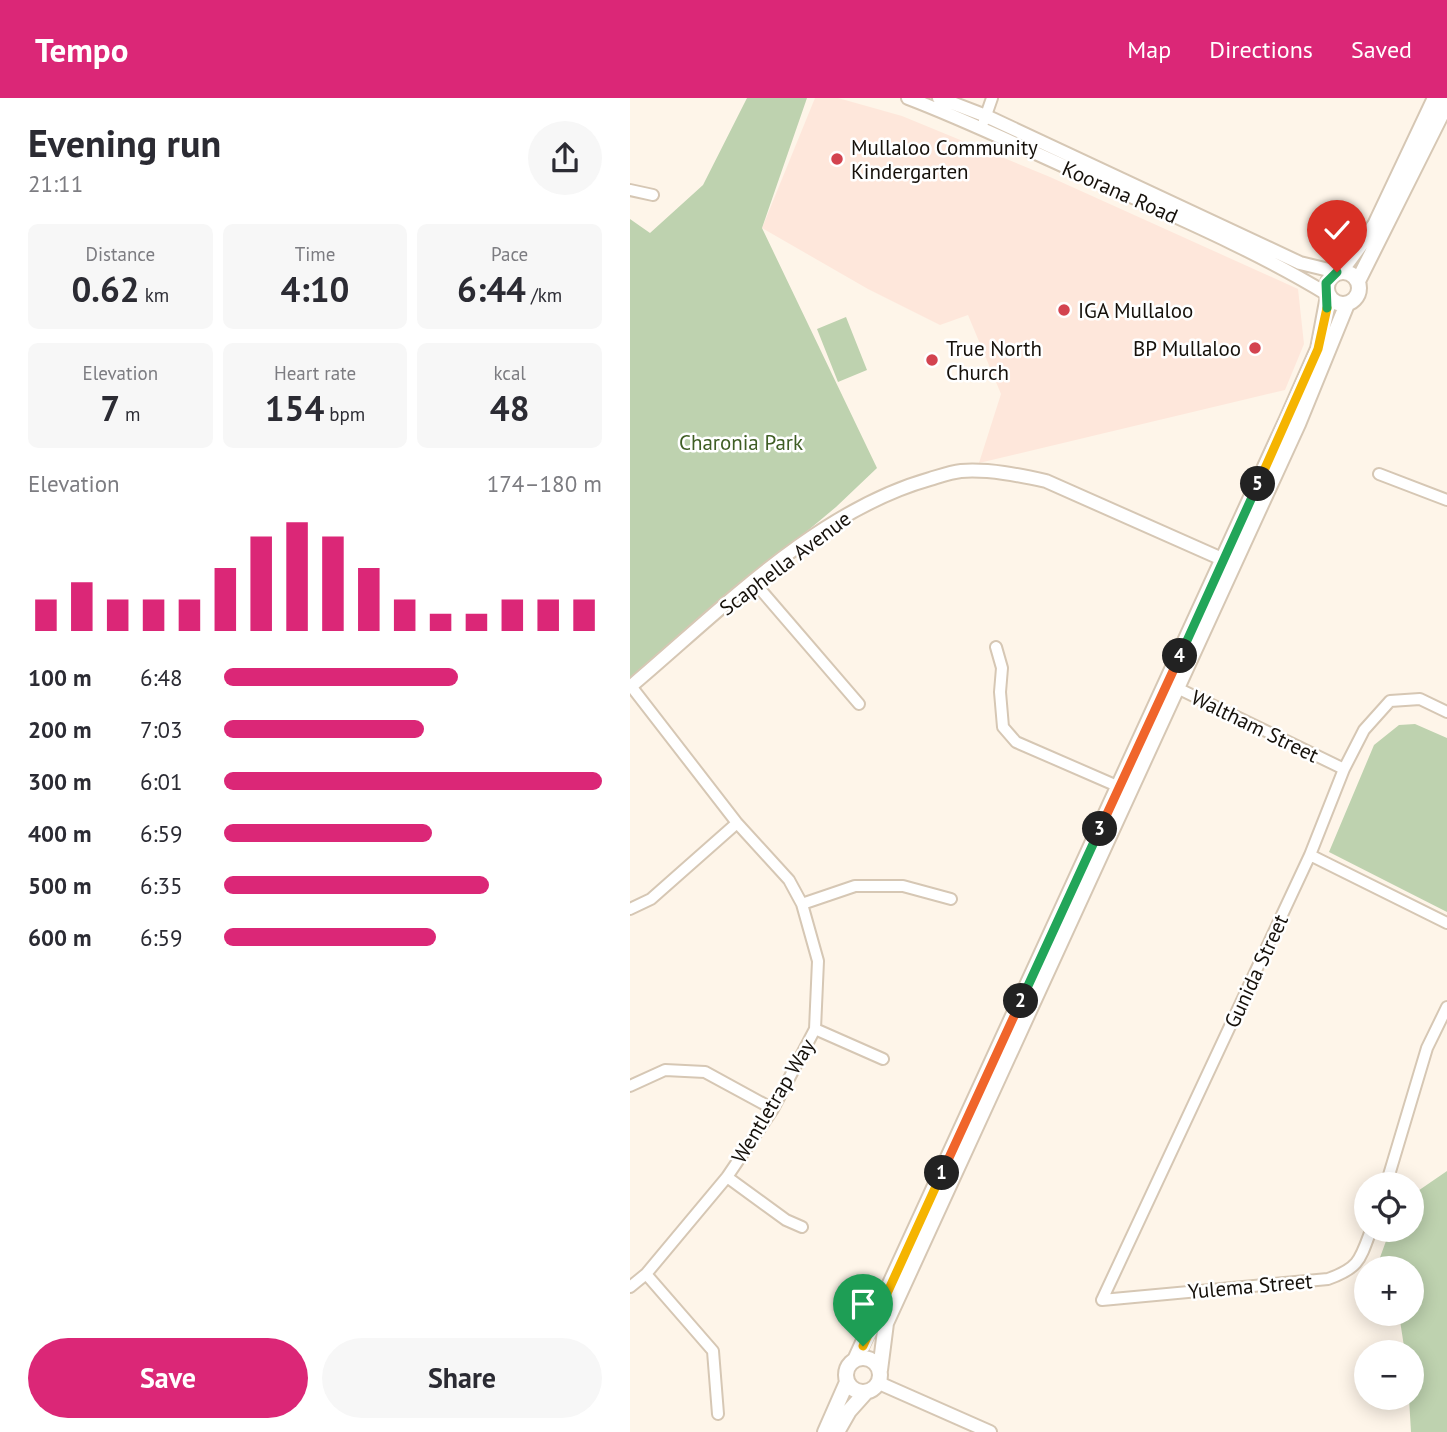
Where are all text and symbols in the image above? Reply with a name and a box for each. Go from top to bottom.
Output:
text: Tempo [35,28,128,71]
text: Map [1127,34,1171,65]
text: Directions [1209,34,1313,65]
text: Saved [1351,34,1412,65]
text: Evening run [28,118,221,167]
button: share [528,121,602,195]
place label: Mullaloo Community Kindergarten [851,134,1038,185]
marker: Mullaloo Community Kindergarten [829,151,845,167]
street label: Koorana Road [1058,154,1182,230]
text: 21:11 [28,169,83,198]
pin [1307,200,1367,272]
icon: check [1318,211,1356,249]
text: Distance [86,242,155,266]
text: Time [295,242,335,266]
text: Pace [491,242,528,266]
text: 0.62 [71,266,140,312]
text: 4:10 [281,266,349,312]
text: 6:44 [457,266,526,312]
text: km [140,283,169,307]
text: /km [526,283,562,307]
place label: IGA Mullaloo [1078,297,1193,324]
marker: IGA Mullaloo [1056,302,1072,318]
place label: True North Church [946,335,1042,386]
place label: BP Mullaloo [1133,335,1241,362]
marker: BP Mullaloo [1247,340,1263,356]
marker: True North Church [924,352,940,368]
text: Elevation [82,361,158,385]
text: Heart rate [274,361,356,385]
text: kcal [493,361,526,385]
text: 7 [100,385,120,431]
text: 154 [265,385,324,431]
text: 48 [490,385,530,431]
text: m [120,402,141,426]
text: bpm [324,402,365,426]
park label: Charonia Park [679,429,803,456]
pin: 5 [1240,466,1276,502]
text: Elevation [28,469,120,498]
text: 174–180 m [487,469,602,498]
text: 5 [1252,471,1263,495]
street label: Scaphella Avenue [714,505,856,621]
pin: 4 [1162,638,1198,674]
text: 4 [1174,643,1185,667]
text: 100 m [28,663,91,692]
text: 6:48 [140,663,183,692]
street label: Waltham Street [1187,684,1323,768]
text: 200 m [28,715,91,744]
text: 7:03 [140,715,183,744]
text: 300 m [28,767,91,796]
text: 6:01 [140,767,183,796]
pin: 3 [1082,812,1118,846]
text: 3 [1094,816,1105,840]
text: 400 m [28,819,91,848]
text: 6:59 [140,819,183,848]
text: 500 m [28,871,91,900]
text: 6:35 [140,871,183,900]
street label: Gunida Street [1218,910,1294,1032]
text: 600 m [28,923,91,952]
text: 6:59 [140,923,183,952]
pin: 2 [1004,984,1038,1018]
text: 2 [1015,988,1026,1012]
street label: Wentletrap Way [725,1034,821,1168]
pin: 1 [924,1156,960,1190]
text: 1 [936,1160,947,1184]
map controls [1354,1172,1424,1410]
button: locate [1354,1172,1424,1242]
button: + [1354,1256,1424,1326]
street label: Yulema Street [1187,1267,1313,1305]
pin [833,1274,893,1346]
icon: arrive [844,1285,882,1323]
button: Save [28,1338,308,1418]
button: Share [322,1338,602,1418]
button: − [1354,1340,1424,1410]

